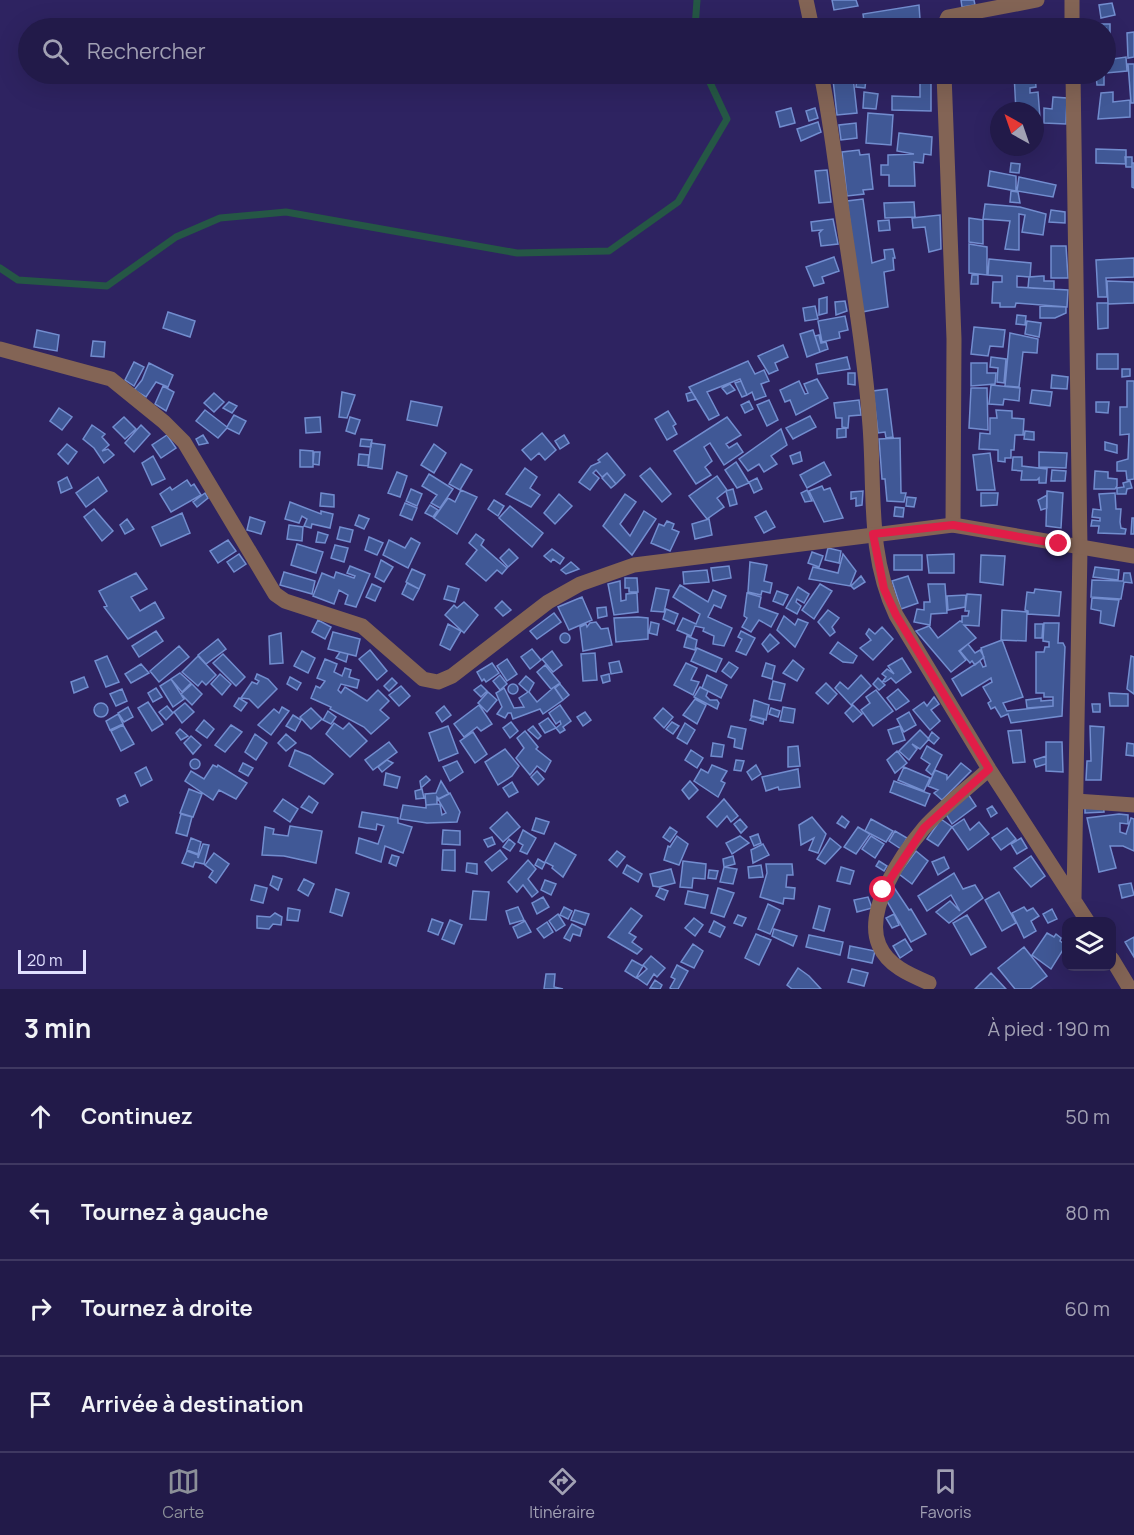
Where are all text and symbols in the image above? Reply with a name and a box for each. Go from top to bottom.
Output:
search box [18,18,1116,84]
icon: search [39,35,72,68]
text: Rechercher [87,36,206,66]
north arrow [990,102,1044,156]
route end [1045,530,1071,556]
route start [869,876,895,902]
map controls [1062,917,1116,971]
button: layers [1062,917,1116,971]
scale bar [18,947,86,974]
text: 20 m [27,949,63,971]
text: 3 min [24,1010,91,1046]
text: À pied · 190 m [987,1015,1110,1042]
icon: ahead [24,1100,57,1133]
text: Continuez [81,1101,193,1131]
text: 50 m [1065,1103,1110,1130]
icon: left [24,1196,57,1229]
text: Tournez à gauche [81,1197,268,1227]
text: 80 m [1065,1199,1110,1226]
icon: right [24,1292,57,1325]
text: Tournez à droite [81,1293,253,1323]
text: 60 m [1064,1295,1110,1322]
icon: arrive [24,1388,57,1421]
text: Arrivée à destination [81,1389,304,1419]
tab: Carte [163,1465,204,1523]
tab: Itinéraire [529,1465,595,1523]
tab: Favoris [920,1465,971,1523]

